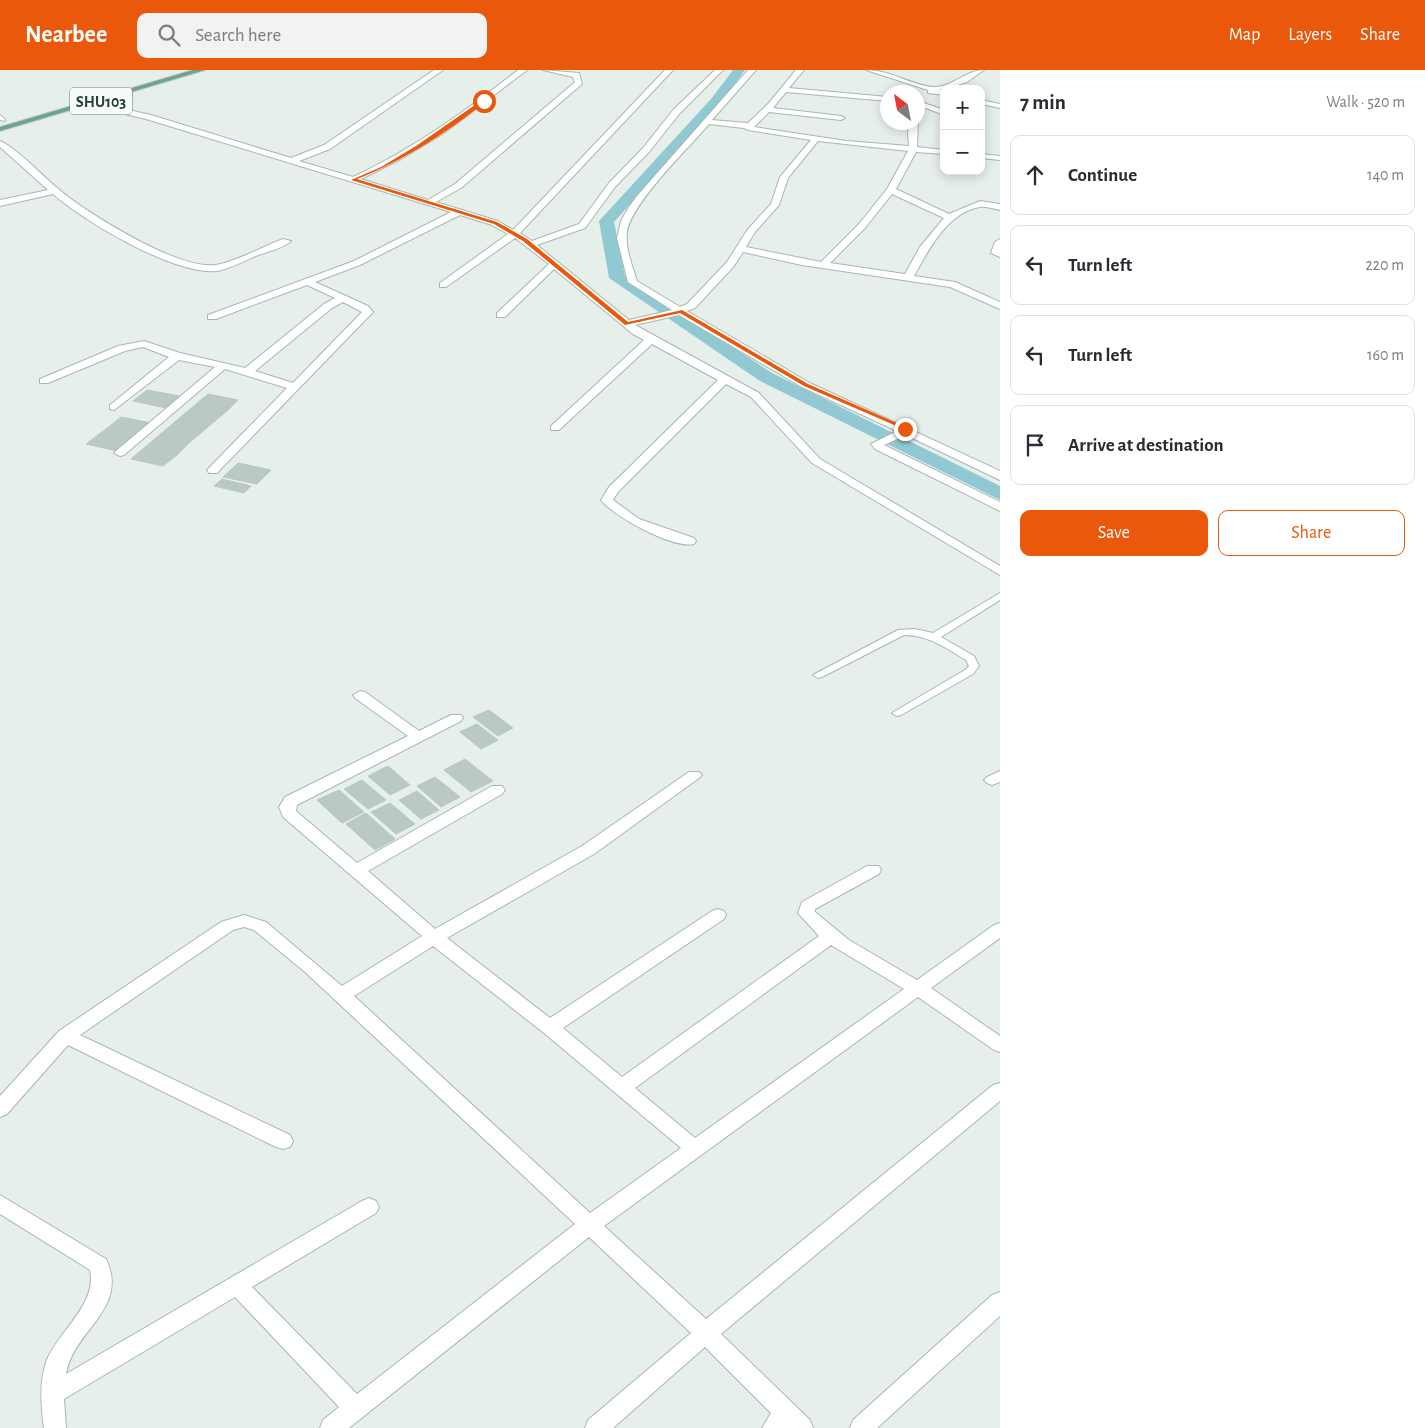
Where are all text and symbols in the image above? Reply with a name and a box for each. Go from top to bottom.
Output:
search box [137,13,487,58]
icon: search [155,21,183,49]
text: Nearbee [25,23,107,47]
text: Search here [195,26,281,45]
text: Map [1229,26,1260,44]
text: Layers [1288,26,1332,44]
text: Share [1360,26,1400,44]
north arrow [880,85,925,130]
map controls [940,85,985,175]
button: + [940,85,985,130]
road number: SHU103 [70,88,132,114]
route start [473,90,496,113]
text: 7 min [1020,92,1066,113]
text: Walk · 520 m [1326,94,1405,110]
button: − [940,130,985,175]
icon: ahead [1021,161,1049,189]
text: Continue [1068,166,1137,185]
text: 140 m [1367,167,1404,183]
icon: left [1021,251,1049,279]
text: Turn left [1068,256,1132,275]
text: 220 m [1366,257,1404,273]
icon: left [1021,341,1049,369]
text: Turn left [1068,346,1132,365]
text: 160 m [1367,347,1404,363]
route end [894,418,917,441]
icon: arrive [1021,431,1049,459]
text: Arrive at destination [1068,436,1224,455]
button: Save [1020,510,1208,556]
button: Share [1218,510,1405,556]

